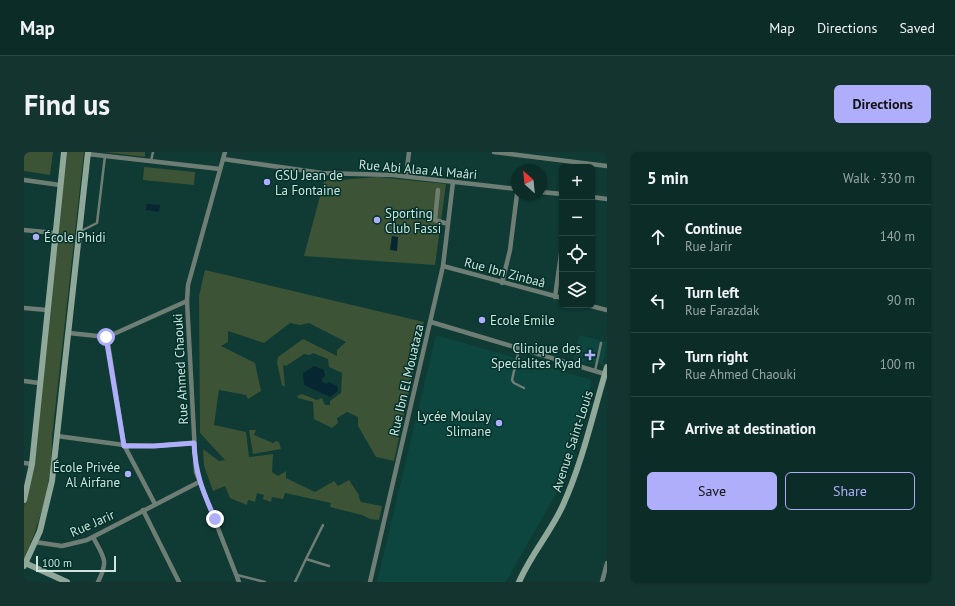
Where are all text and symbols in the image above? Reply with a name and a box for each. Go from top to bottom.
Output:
text: Map [20,16,55,40]
text: Map [769,19,795,37]
text: Directions [817,19,877,37]
text: Saved [899,19,935,37]
button: Directions [834,85,931,123]
text: Find us [24,86,110,123]
street label: Rue Abi Alaa Al Maâri [358,156,478,183]
north arrow [511,164,547,200]
map controls [559,164,595,308]
button: + [559,164,595,200]
place label: GSU Jean de La Fontaine [275,167,343,199]
text: 5 min [647,167,688,189]
text: Walk · 330 m [843,170,915,187]
marker: GSU Jean de La Fontaine [262,177,272,187]
button: − [559,200,595,236]
place label: Sporting Club Fassi [385,205,441,237]
marker: Sporting Club Fassi [372,215,382,225]
text: Continue [685,219,742,238]
icon: ahead [647,226,669,248]
text: 140 m [880,228,915,245]
place label: École Phidi [44,229,106,246]
marker: École Phidi [31,232,41,242]
button: locate [559,236,595,272]
text: Rue Jarir [685,238,732,255]
street label: Rue Ibn Zinbaâ [462,253,547,291]
button: layers [559,272,595,308]
text: Turn left [685,283,739,302]
icon: left [647,290,669,312]
text: 90 m [887,292,915,309]
text: Rue Farazdak [685,302,759,319]
place label: Ecole Emile [490,312,555,329]
street label: Rue Ahmed Chaouki [169,313,192,425]
marker: Ecole Emile [477,315,487,325]
street label: Rue Ibn El Mouataza [385,323,428,438]
route start [97,328,115,346]
place label: Clinique des Specialites Ryad [491,340,581,372]
text: Turn right [685,347,748,366]
marker: Clinique des Specialites Ryad [584,349,596,361]
icon: right [647,354,669,376]
text: 100 m [880,356,915,373]
text: Rue Ahmed Chaouki [685,366,796,383]
street label: Avenue Saint-Louis [548,388,597,494]
place label: Lycée Moulay Slimane [417,408,491,440]
marker: Lycée Moulay Slimane [494,418,504,428]
icon: arrive [647,418,669,440]
text: Arrive at destination [685,419,816,438]
place label: École Privée Al Airfane [53,459,120,491]
marker: École Privée Al Airfane [123,469,133,479]
button: Save [647,472,777,510]
button: Share [785,472,915,510]
street label: Rue Jarir [67,506,118,541]
route end [206,510,224,528]
scale bar [36,554,116,573]
text: 100 m [42,556,72,570]

